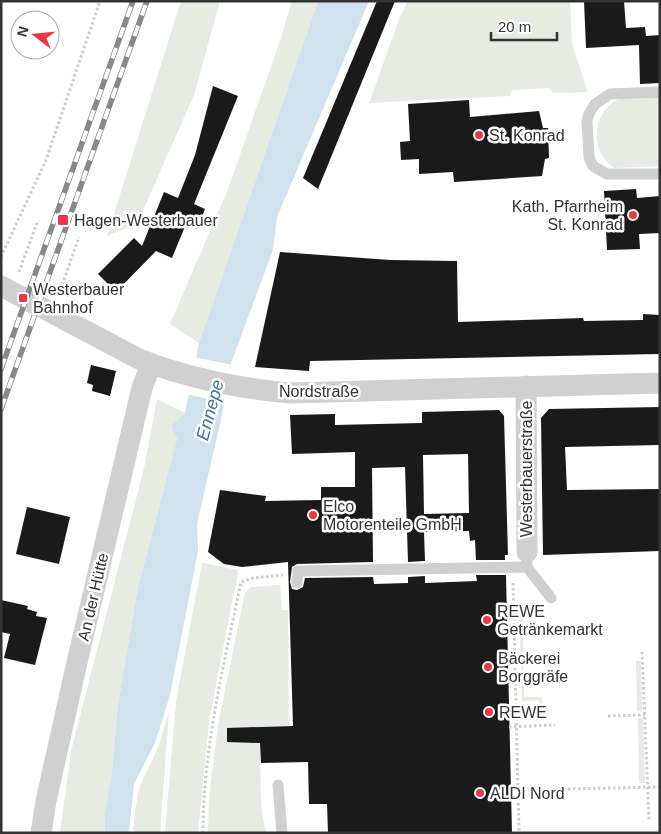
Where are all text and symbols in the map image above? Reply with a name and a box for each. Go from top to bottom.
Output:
north arrow [10,10,60,60]
scale bar [491,10,557,42]
text: 20 m [498,18,531,35]
text: N [13,24,32,38]
place label: St. Konrad [489,127,565,144]
marker: St. Konrad [473,129,485,141]
place label: Kath. Pfarrheim St. Konrad [512,198,623,233]
marker: Kath. Pfarrheim St. Konrad [627,209,639,221]
place label: Hagen-Westerbauer [74,212,218,229]
marker: Hagen-Westerbauer [56,213,70,227]
place label: Westerbauer Bahnhof [33,281,125,316]
marker: Westerbauer Bahnhof [17,292,29,304]
water label: Ennepe [192,377,228,443]
street label: Nordstraße [279,383,359,400]
street label: Westerbauerstraße [518,401,535,537]
place label: Elco Motorenteile GmbH [323,498,462,533]
marker: Elco Motorenteile GmbH [307,509,319,521]
street label: An der Hütte [75,551,111,643]
place label: REWE Getränkemarkt [497,603,603,638]
marker: REWE Getränkemarkt [481,614,493,626]
place label: Bäckerei Borggräfe [498,650,568,685]
marker: Bäckerei Borggräfe [482,661,494,673]
place label: REWE [499,704,547,721]
marker: REWE [483,706,495,718]
place label: ALDI Nord [490,785,565,802]
marker: ALDI Nord [474,787,486,799]

